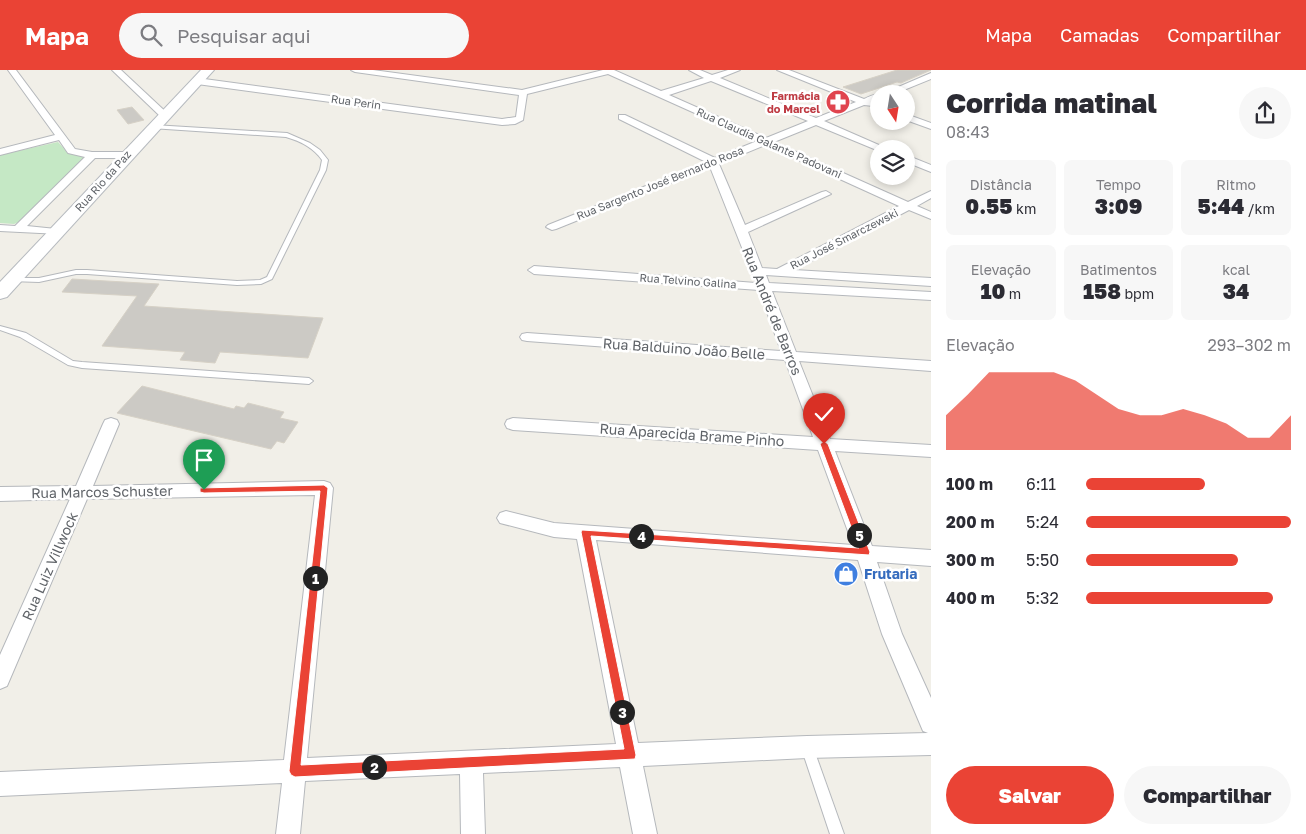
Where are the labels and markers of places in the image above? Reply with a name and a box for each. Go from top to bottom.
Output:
place label: Farmácia do Marcel [767,89,820,115]
pharmacy icon: Farmácia do Marcel [825,89,851,115]
pin [803,393,845,444]
pin [183,439,225,490]
pin: 5 [846,522,872,548]
pin: 4 [628,524,654,548]
shop icon: Frutaria [833,561,859,587]
place label: Frutaria [864,565,917,582]
pin: 1 [302,566,328,590]
pin: 3 [610,700,634,724]
pin: 2 [362,754,386,780]

